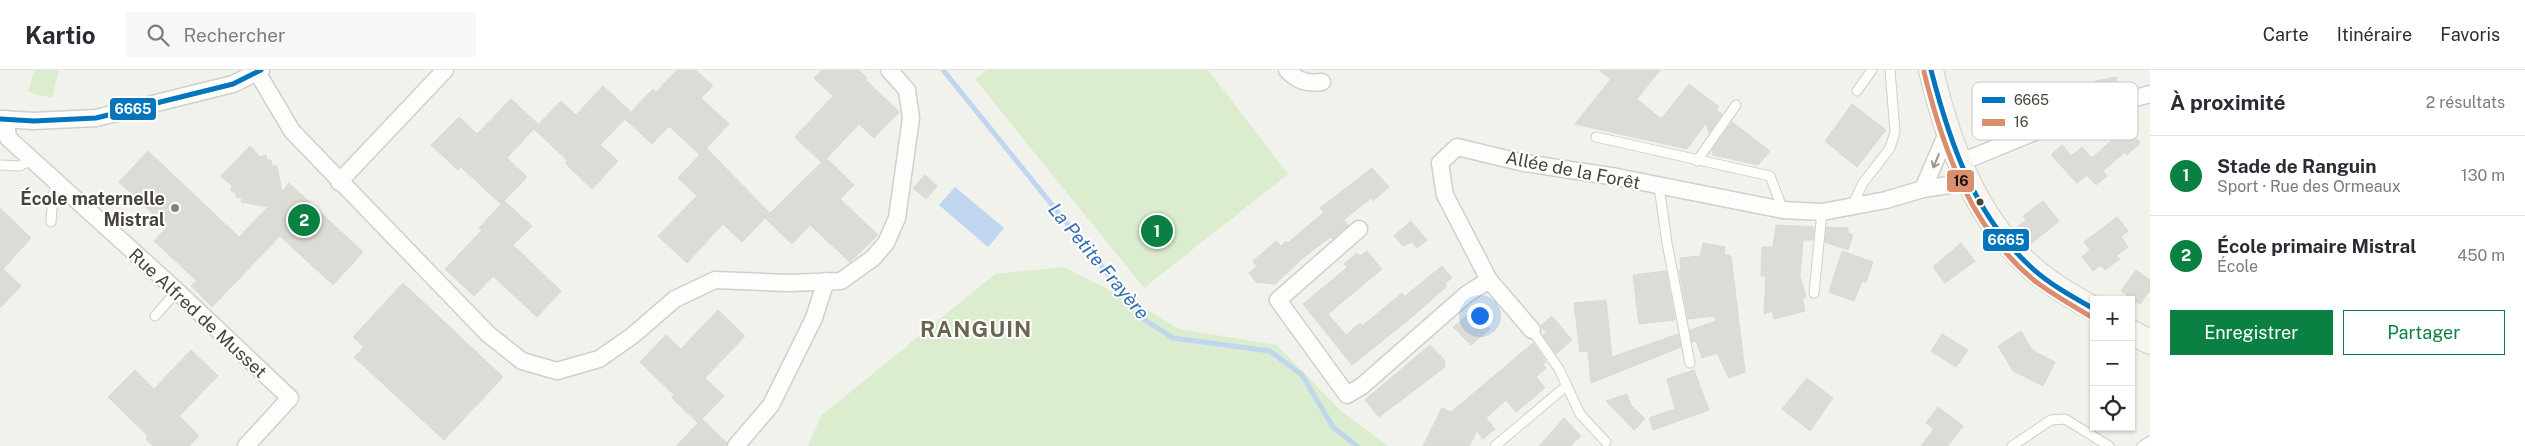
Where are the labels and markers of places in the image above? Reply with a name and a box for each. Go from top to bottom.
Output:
place label: École maternelle Mistral [20,187,165,230]
unlabelled marker [1975,197,1985,207]
pin: 2 [288,201,320,239]
marker: École maternelle Mistral [169,202,181,214]
pin: 1 [1141,212,1173,250]

